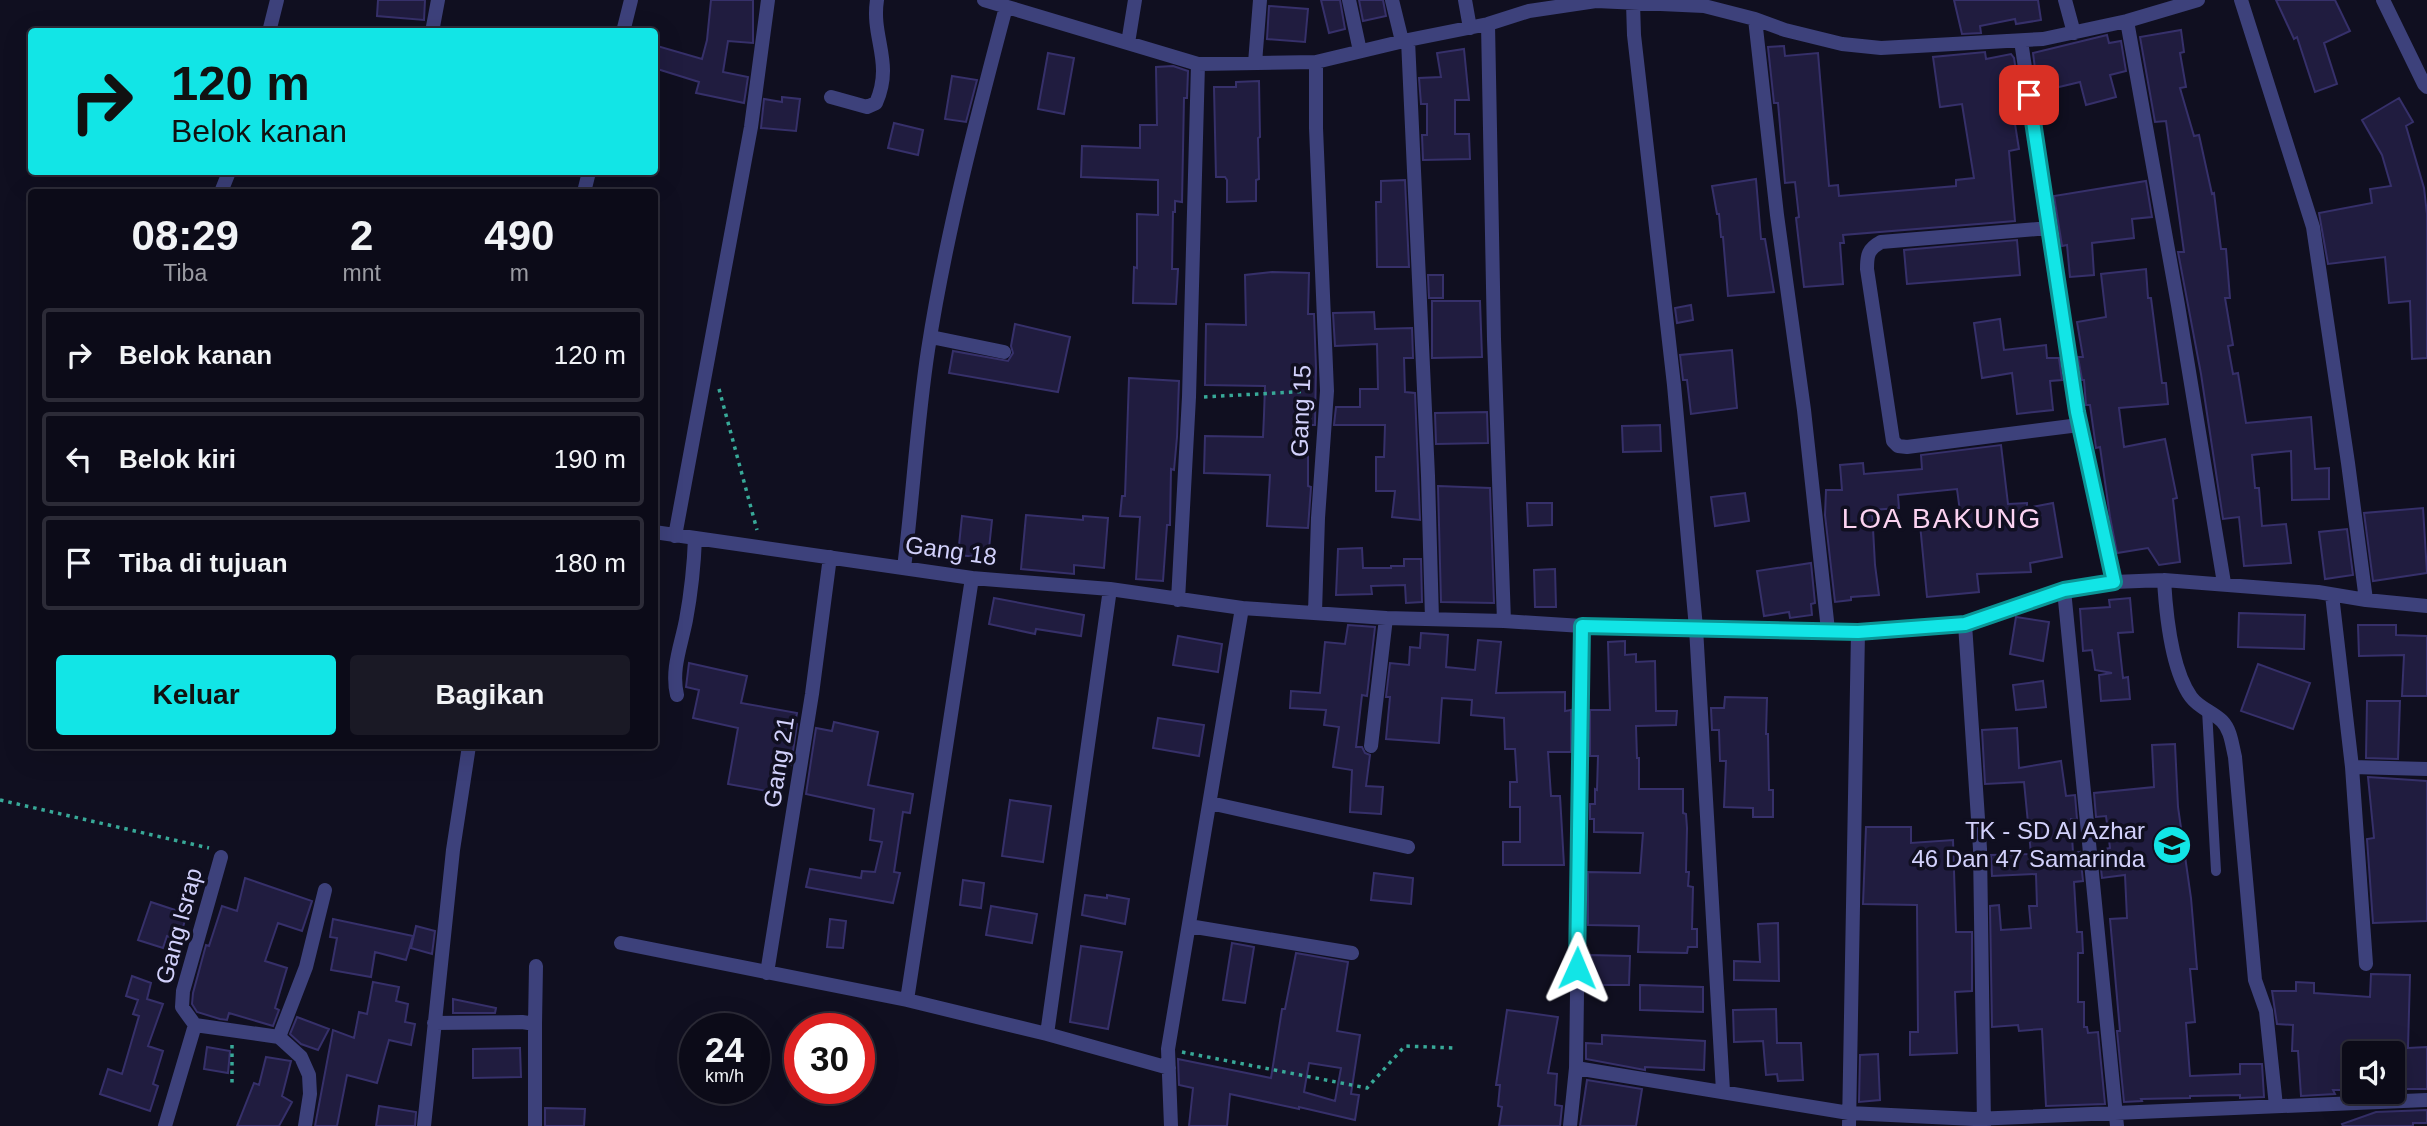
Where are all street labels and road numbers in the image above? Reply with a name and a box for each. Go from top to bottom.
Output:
street label: Gang 15 [1285,365,1316,457]
street label: Gang 18 [904,531,999,570]
street label: Gang 21 [758,714,799,810]
street label: Gang Israp [150,865,207,987]

